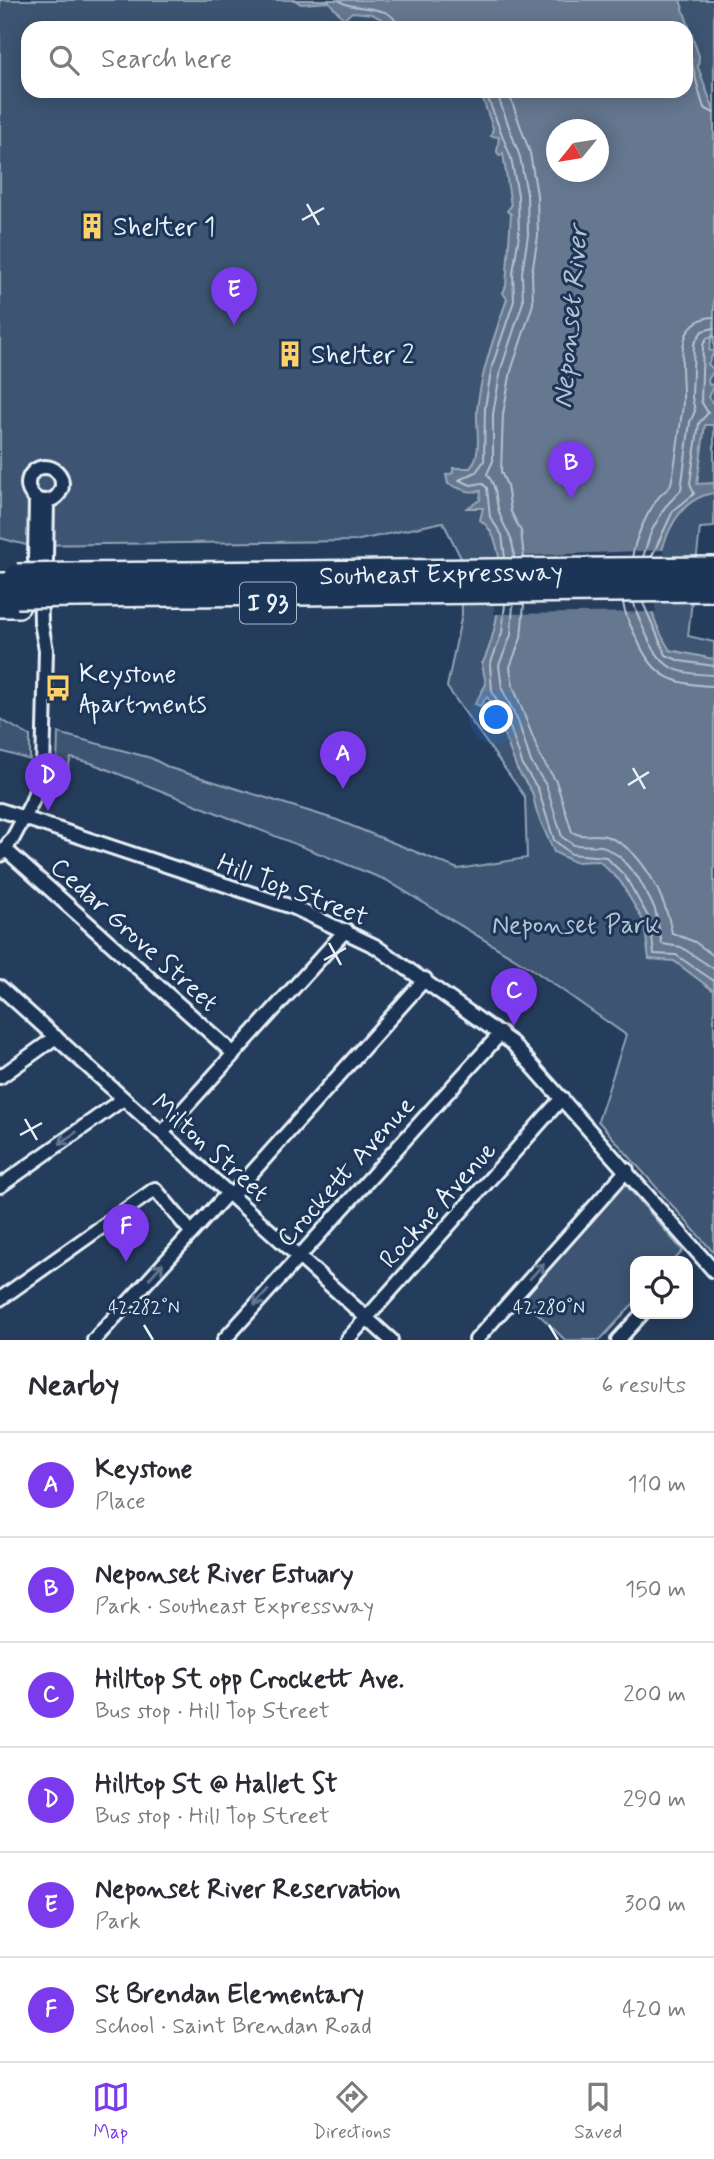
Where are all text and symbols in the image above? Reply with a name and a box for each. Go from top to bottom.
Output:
search box [21,21,693,98]
icon: search [45,41,83,79]
text: Search here [101,43,232,77]
north arrow [546,119,609,182]
building icon: Shelter 1 [77,211,107,241]
place label: Shelter 1 [113,211,215,245]
water label: Neponset River [545,221,598,410]
pin: E [211,267,257,325]
building icon: Shelter 2 [275,339,305,369]
place label: Shelter 2 [311,339,415,373]
pin: B [548,441,594,499]
street label: Southeast Expressway [319,556,563,594]
road number: I 93 [240,582,296,624]
place label: Keystone Apartments [79,658,207,725]
bus stop icon: Keystone Apartments [43,673,73,703]
your location [479,700,513,734]
pin: A [320,731,366,789]
pin: D [25,753,71,811]
street label: Hill Top Street [212,846,373,935]
street label: Cedar Grove Street [42,851,225,1020]
park label: Neponset Park [492,909,660,943]
pin: C [491,968,537,1026]
street label: Milton Street [144,1087,276,1210]
street label: Crockett Avenue [270,1090,423,1255]
one-way arrow [59,1131,78,1145]
street label: Rockne Avenue [372,1134,505,1276]
pin: F [103,1204,149,1262]
map controls [630,1256,693,1319]
button: locate [630,1256,693,1319]
one-way arrow [148,1262,164,1280]
one-way arrow [529,1263,546,1280]
one-way arrow [254,1289,270,1307]
text: 42.282°N [108,1296,180,1320]
text: 42.280°N [513,1296,585,1320]
text: Nearby [28,1366,119,1405]
text: 6 results [602,1371,686,1401]
text: Keystone [95,1453,193,1487]
text: A [43,1470,59,1500]
text: 110 m [627,1470,686,1500]
text: Place [95,1487,146,1517]
text: Neponset River Estuary [95,1558,354,1592]
text: B [44,1575,58,1605]
text: 150 m [625,1575,686,1605]
text: Park · Southeast Expressway [95,1592,374,1622]
text: Hilltop St opp Crockett Ave. [95,1663,404,1697]
text: C [43,1680,59,1710]
text: 200 m [623,1680,686,1710]
text: Bus stop · Hill Top Street [95,1697,330,1727]
text: Hilltop St @ Hallet St [95,1768,337,1802]
text: D [43,1785,59,1815]
text: 290 m [623,1785,686,1815]
text: Bus stop · Hill Top Street [95,1802,330,1832]
text: Neponset River Reservation [95,1873,401,1907]
text: E [44,1890,58,1920]
text: 300 m [624,1890,686,1920]
text: Park [95,1907,141,1937]
text: St Brendan Elementary [95,1978,364,2012]
text: F [45,1995,57,2025]
text: 420 m [622,1995,686,2025]
text: School · Saint Brendan Road [95,2012,372,2042]
tab: Map [92,2078,130,2145]
tab: Directions [313,2078,391,2145]
tab: Saved [574,2078,622,2145]

